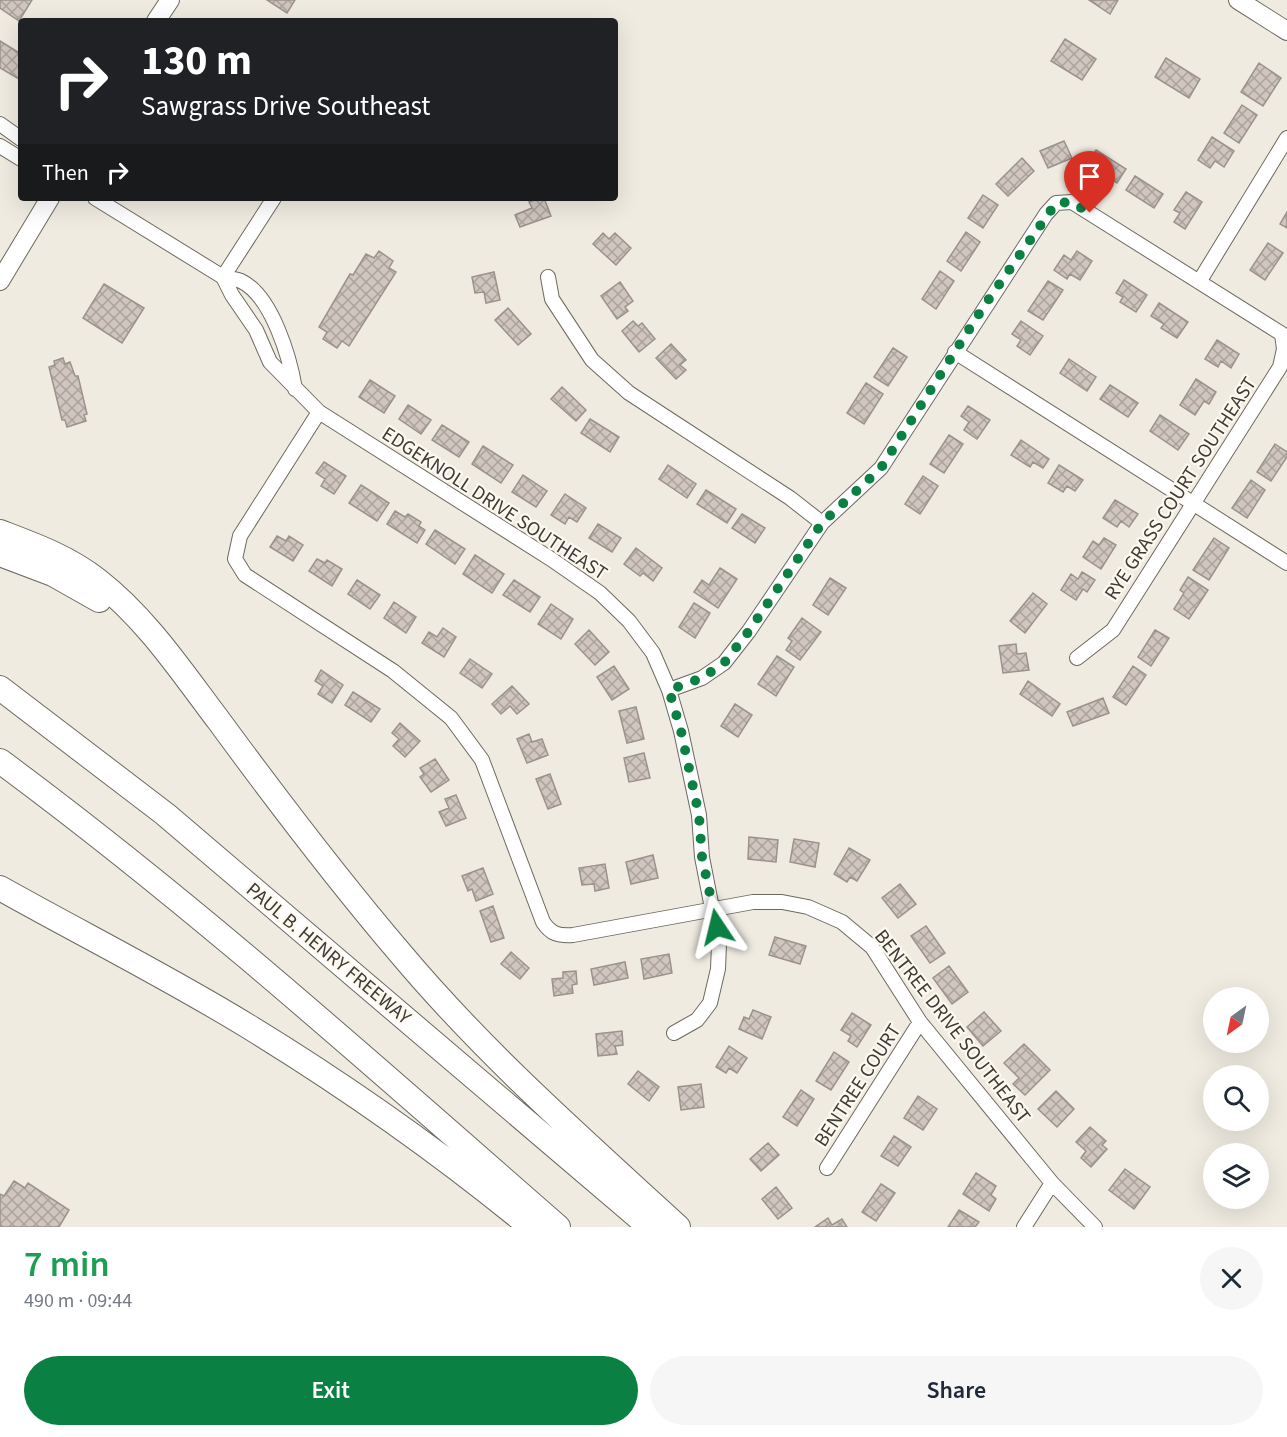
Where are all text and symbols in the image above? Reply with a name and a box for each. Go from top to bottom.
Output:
text: 130 m [141,31,252,91]
icon: right [42,42,120,120]
text: Sawgrass Drive Southeast [141,87,430,126]
pin [1064,151,1115,213]
icon: right [101,156,134,189]
text: Then [42,157,89,189]
icon: arrive [1073,160,1106,193]
street label: RYE GRASS COURT SOUTHEAST [1098,371,1264,606]
street label: EDGEKNOLL DRIVE SOUTHEAST [376,420,613,588]
street label: PAUL B. HENRY FREEWAY [240,876,417,1032]
position arrow [685,895,749,959]
street label: BENTREE DRIVE SOUTHEAST [868,924,1037,1130]
north arrow [1203,987,1269,1053]
map controls [1203,987,1269,1209]
street label: BENTREE COURT [808,1018,908,1152]
button: search [1203,1065,1269,1131]
button: layers [1203,1143,1269,1209]
text: 7 min [24,1239,110,1290]
button: close [1200,1247,1263,1310]
text: 490 m · 09:44 [24,1287,132,1315]
button: Exit [24,1356,638,1425]
button: Share [650,1356,1263,1425]

